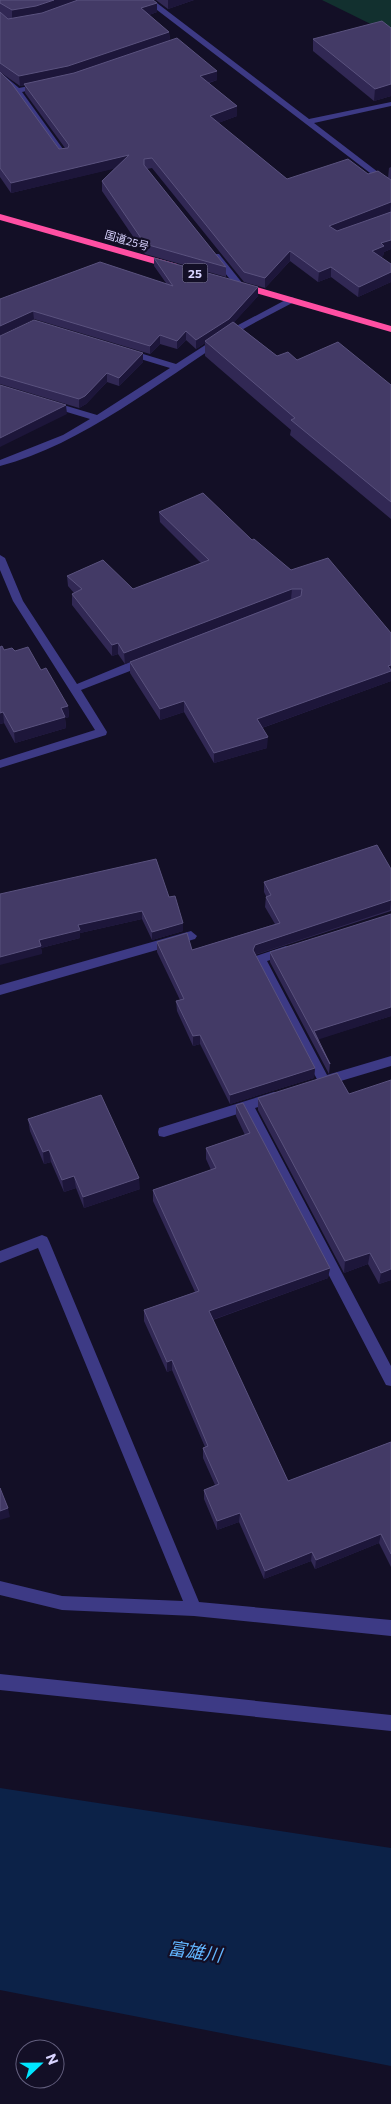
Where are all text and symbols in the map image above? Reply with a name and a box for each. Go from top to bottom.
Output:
street label: 国道25号 [103,227,151,253]
road number: 25 [182,264,208,282]
water label: 富雄川 [167,1936,225,1966]
north arrow [15,2039,65,2089]
text: N [43,2051,62,2067]

